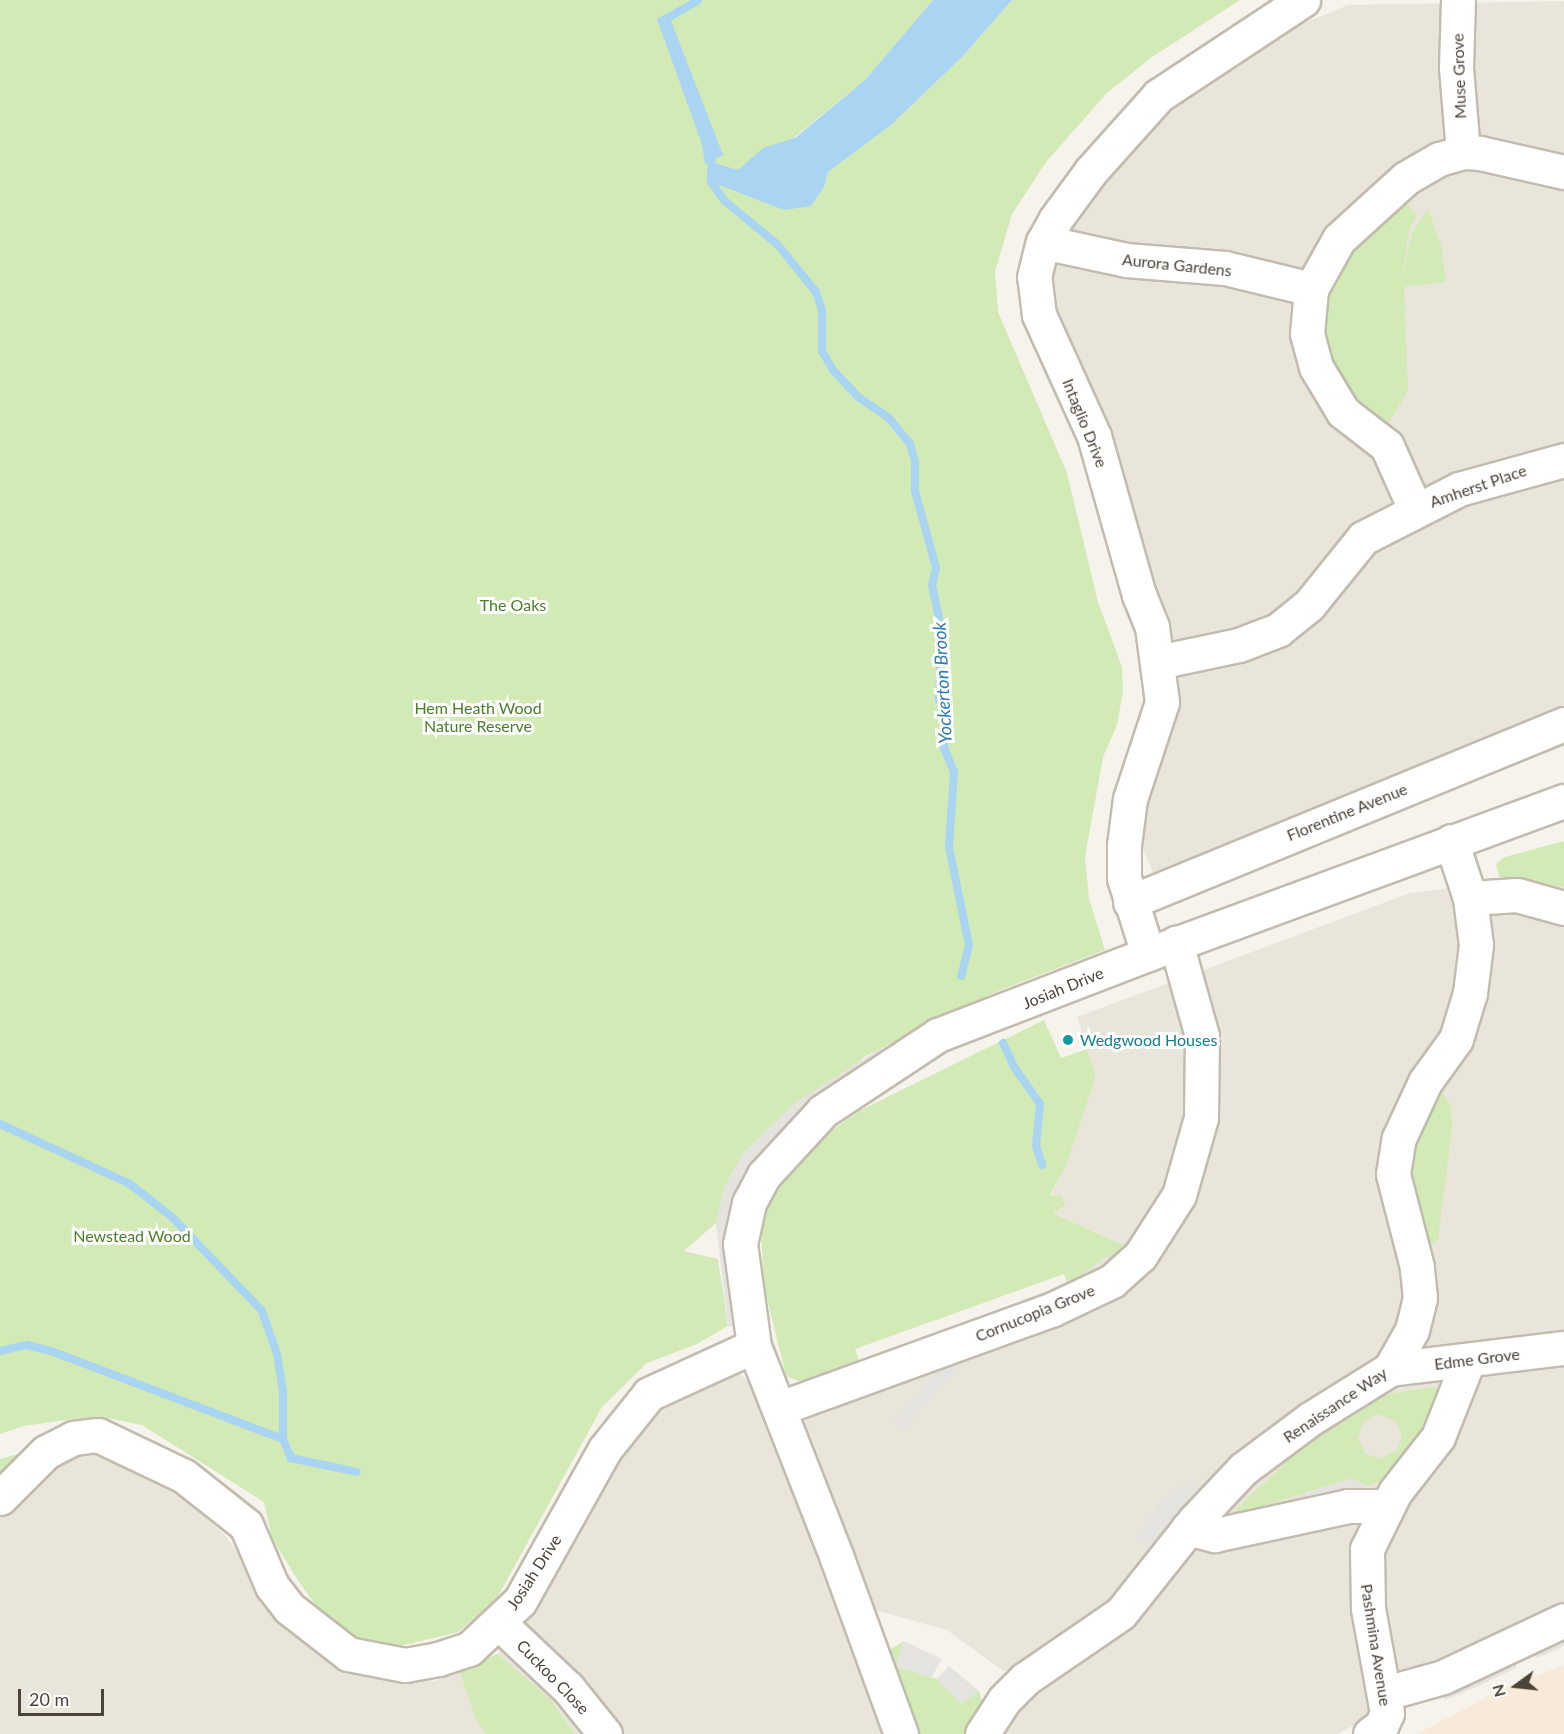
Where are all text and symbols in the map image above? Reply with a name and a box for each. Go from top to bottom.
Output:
street label: Muse Grove [1448,33,1470,119]
street label: Aurora Gardens [1121,250,1233,280]
street label: Intaglio Drive [1058,376,1112,470]
street label: Amherst Place [1427,460,1529,512]
park label: The Oaks [480,595,546,615]
water label: Yockerton Brook [928,622,956,744]
park label: Hem Heath Wood Nature Reserve [414,698,542,736]
street label: Florentine Avenue [1284,779,1410,845]
street label: Josiah Drive [1020,963,1106,1013]
place label: Wedgwood Houses [1080,1030,1217,1050]
marker: Wedgwood Houses [1061,1033,1075,1047]
park label: Newstead Wood [73,1226,191,1246]
street label: Cornucopia Grove [972,1280,1098,1346]
street label: Edme Grove [1433,1344,1521,1374]
street label: Renaissance Way [1279,1363,1391,1447]
street label: Josiah Drive [503,1531,565,1613]
street label: Pashmina Avenue [1357,1582,1395,1708]
street label: Cuckoo Close [513,1636,593,1718]
north arrow [1486,1656,1546,1716]
scale bar [21,1677,106,1715]
text: N [1487,1682,1509,1699]
text: 20 m [29,1688,69,1710]

